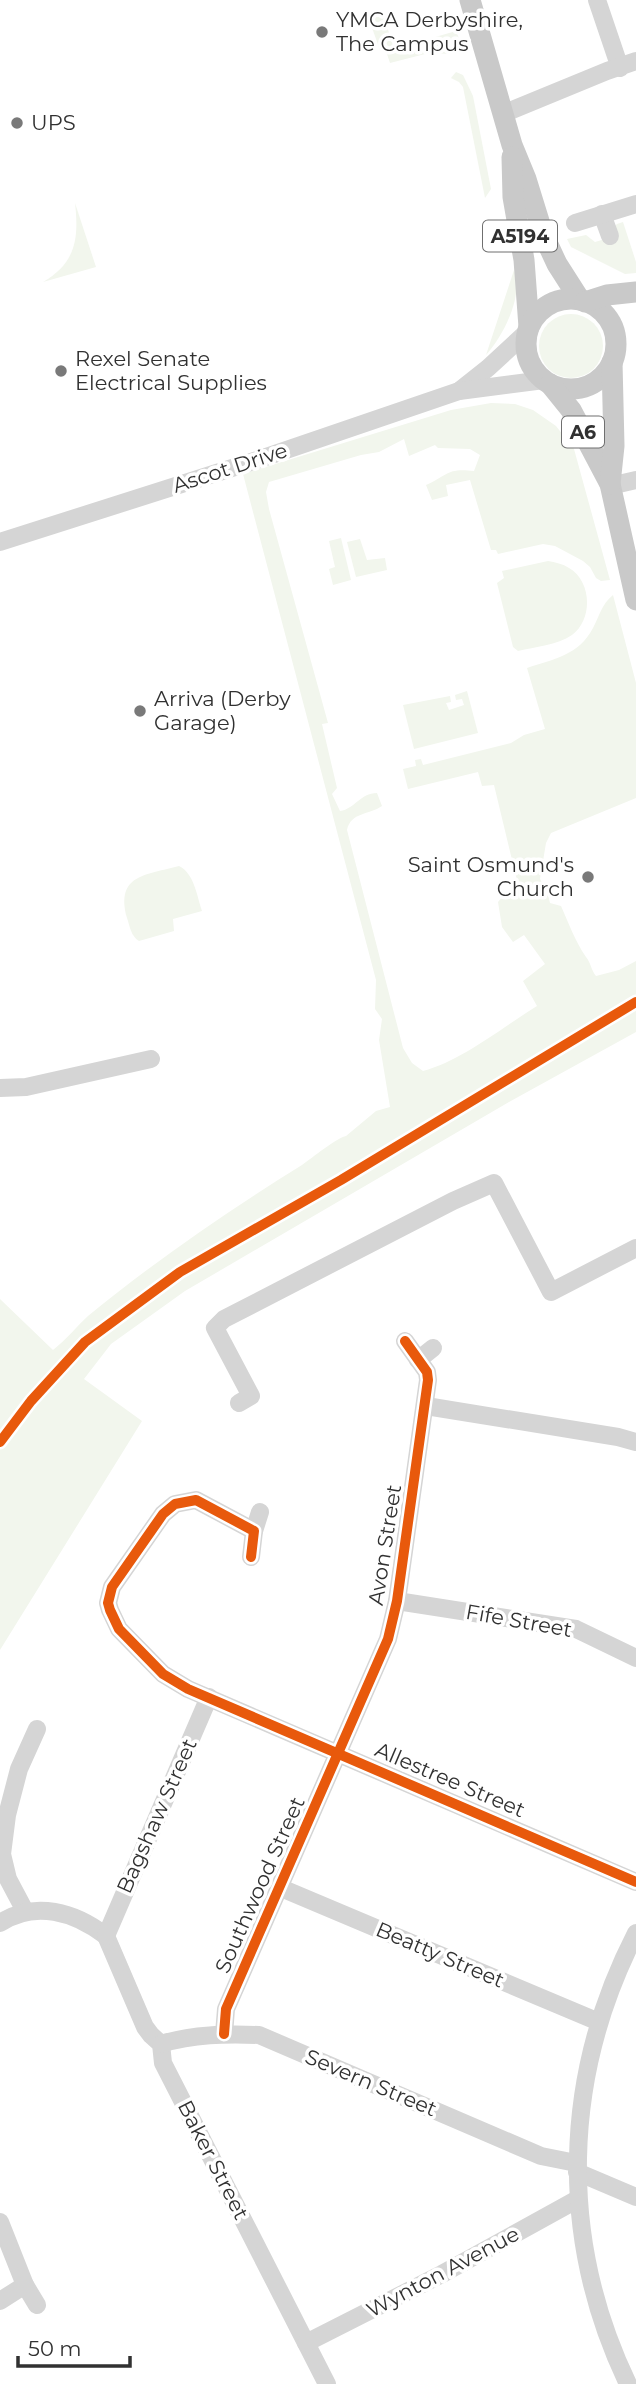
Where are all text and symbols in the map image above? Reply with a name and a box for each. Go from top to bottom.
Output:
place label: YMCA Derbyshire, The Campus [336,7,523,56]
marker: YMCA Derbyshire, The Campus [314,24,330,40]
place label: UPS [31,110,76,135]
marker: UPS [9,115,25,131]
road number: A5194 [483,220,557,252]
place label: Rexel Senate Electrical Supplies [75,346,267,395]
marker: Rexel Senate Electrical Supplies [53,363,69,379]
road number: A6 [562,416,604,448]
street label: Ascot Drive [169,437,290,498]
place label: Arriva (Derby Garage) [154,686,291,735]
marker: Arriva (Derby Garage) [132,703,148,719]
place label: Saint Osmund's Church [408,852,574,901]
marker: Saint Osmund's Church [580,869,596,885]
street label: Avon Street [363,1483,406,1607]
street label: Fife Street [464,1599,574,1642]
street label: Bagshaw Street [111,1735,202,1897]
street label: Allestree Street [372,1737,529,1822]
street label: Southwood Street [209,1793,310,1977]
street label: Beatty Street [372,1916,508,1993]
street label: Severn Street [302,2044,441,2122]
street label: Baker Street [173,2096,254,2224]
street label: Wynton Avenue [362,2221,523,2322]
scale bar [18,2324,130,2368]
text: 50 m [28,2336,82,2361]

